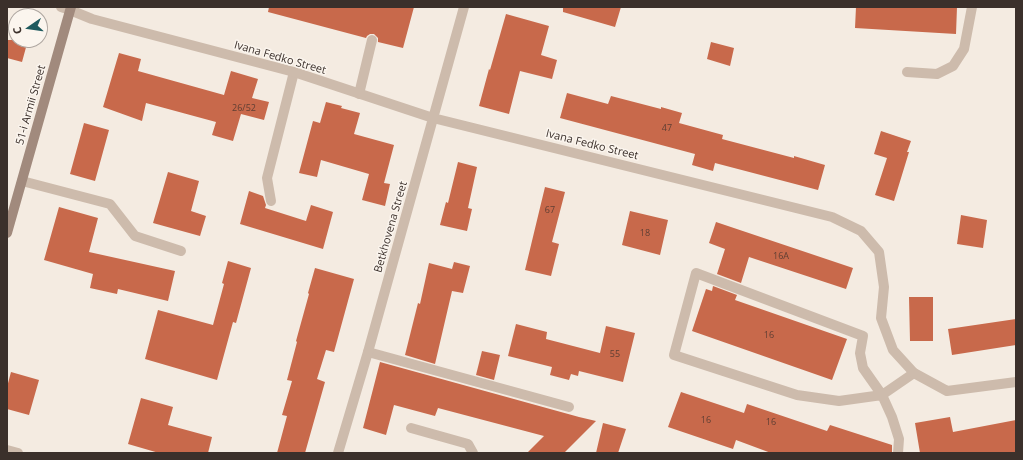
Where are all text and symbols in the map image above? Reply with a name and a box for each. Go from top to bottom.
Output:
north arrow [8,8,48,48]
text: С [9,25,25,36]
street label: Ivana Fedko Street [233,39,327,77]
street label: 51-i Armii Street [13,64,49,146]
house number: 26/52 [232,103,256,113]
house number: 47 [662,123,672,133]
street label: Ivana Fedko Street [544,127,640,163]
street label: Betkhovena Street [372,180,410,274]
house number: 67 [545,205,555,215]
house number: 18 [640,228,650,238]
house number: 16А [773,251,789,261]
house number: 16 [764,330,774,340]
house number: 55 [610,349,620,359]
house number: 16 [701,415,711,425]
house number: 16 [766,417,776,427]

